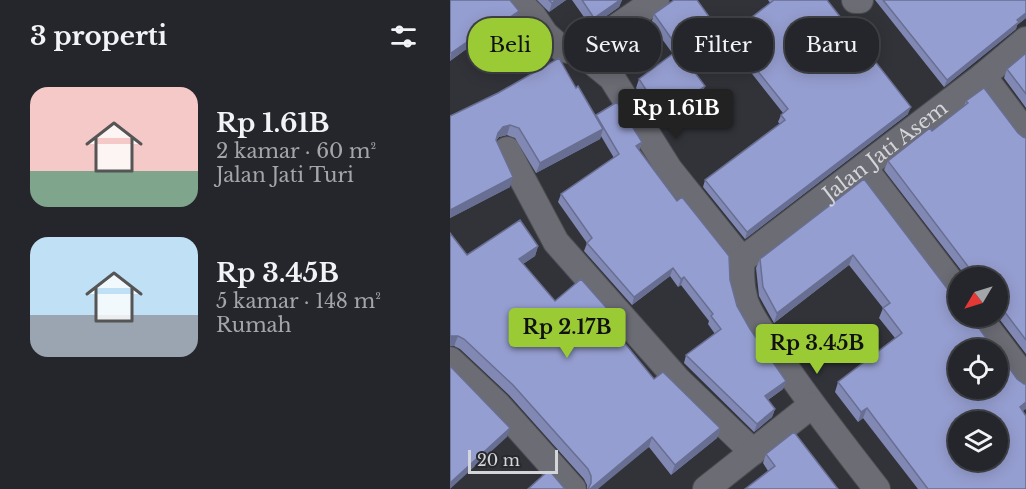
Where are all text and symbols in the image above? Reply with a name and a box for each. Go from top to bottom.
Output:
chip: Beli [468,18,552,72]
chip: Sewa [564,18,661,72]
chip: Filter [673,18,773,72]
chip: Baru [785,18,879,72]
text: 3 properti [30,20,167,52]
icon: filters [387,20,420,53]
pin: Rp 1.61B [614,89,738,140]
street label: Jalan Jati Asem [816,95,953,208]
text: Rp 1.61B [632,96,720,120]
text: Rp 1.61B [216,107,330,139]
icon: home [78,111,150,183]
text: 2 kamar · 60 m² [216,139,376,163]
text: Jalan Jati Turi [216,163,354,187]
text: Rp 3.45B [216,257,339,289]
icon: home [78,261,150,333]
north arrow [948,267,1008,327]
map controls [948,267,1008,471]
text: 5 kamar · 148 m² [216,289,381,313]
pin: Rp 2.17B [505,308,629,359]
text: Rumah [216,313,291,337]
text: Rp 2.17B [523,315,611,339]
pin: Rp 3.45B [755,324,879,375]
text: Rp 3.45B [770,331,864,355]
button: locate [948,339,1008,399]
button: layers [948,411,1008,471]
scale bar [468,447,558,474]
text: 20 m [477,450,520,470]

